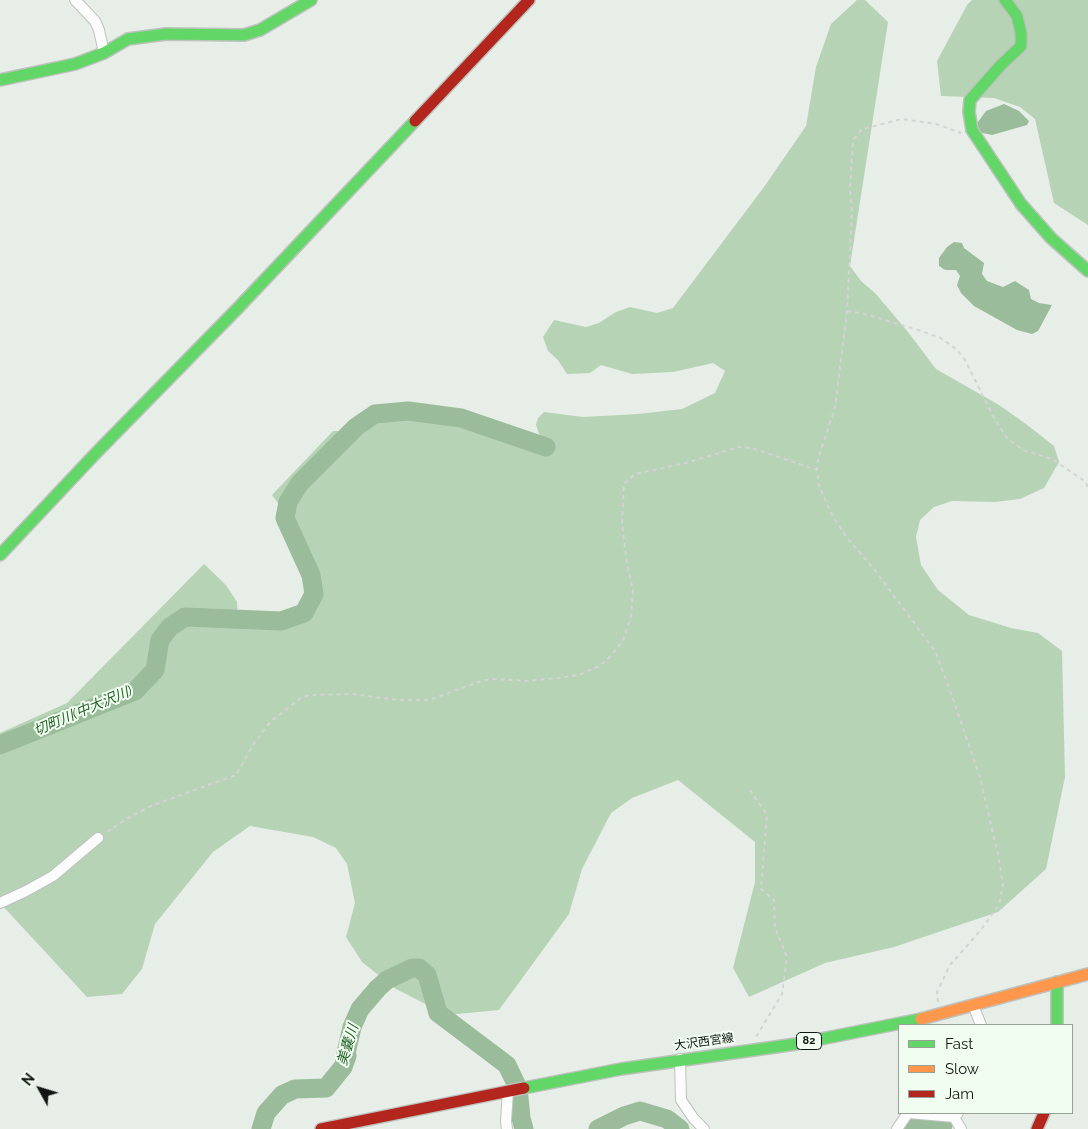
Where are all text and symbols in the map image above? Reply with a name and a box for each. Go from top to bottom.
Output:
water label: 切町川(中大沢川) [31,683,135,739]
water label: 美嚢川 [334,1022,362,1068]
legend [898,1024,1073,1114]
street label: 大沢西宮線 [673,1031,735,1053]
road number: 82 [796,1032,822,1050]
text: Fast [945,1035,973,1053]
text: Slow [945,1060,979,1078]
north arrow [15,1064,65,1114]
text: N [19,1070,38,1089]
text: Jam [945,1085,974,1103]

